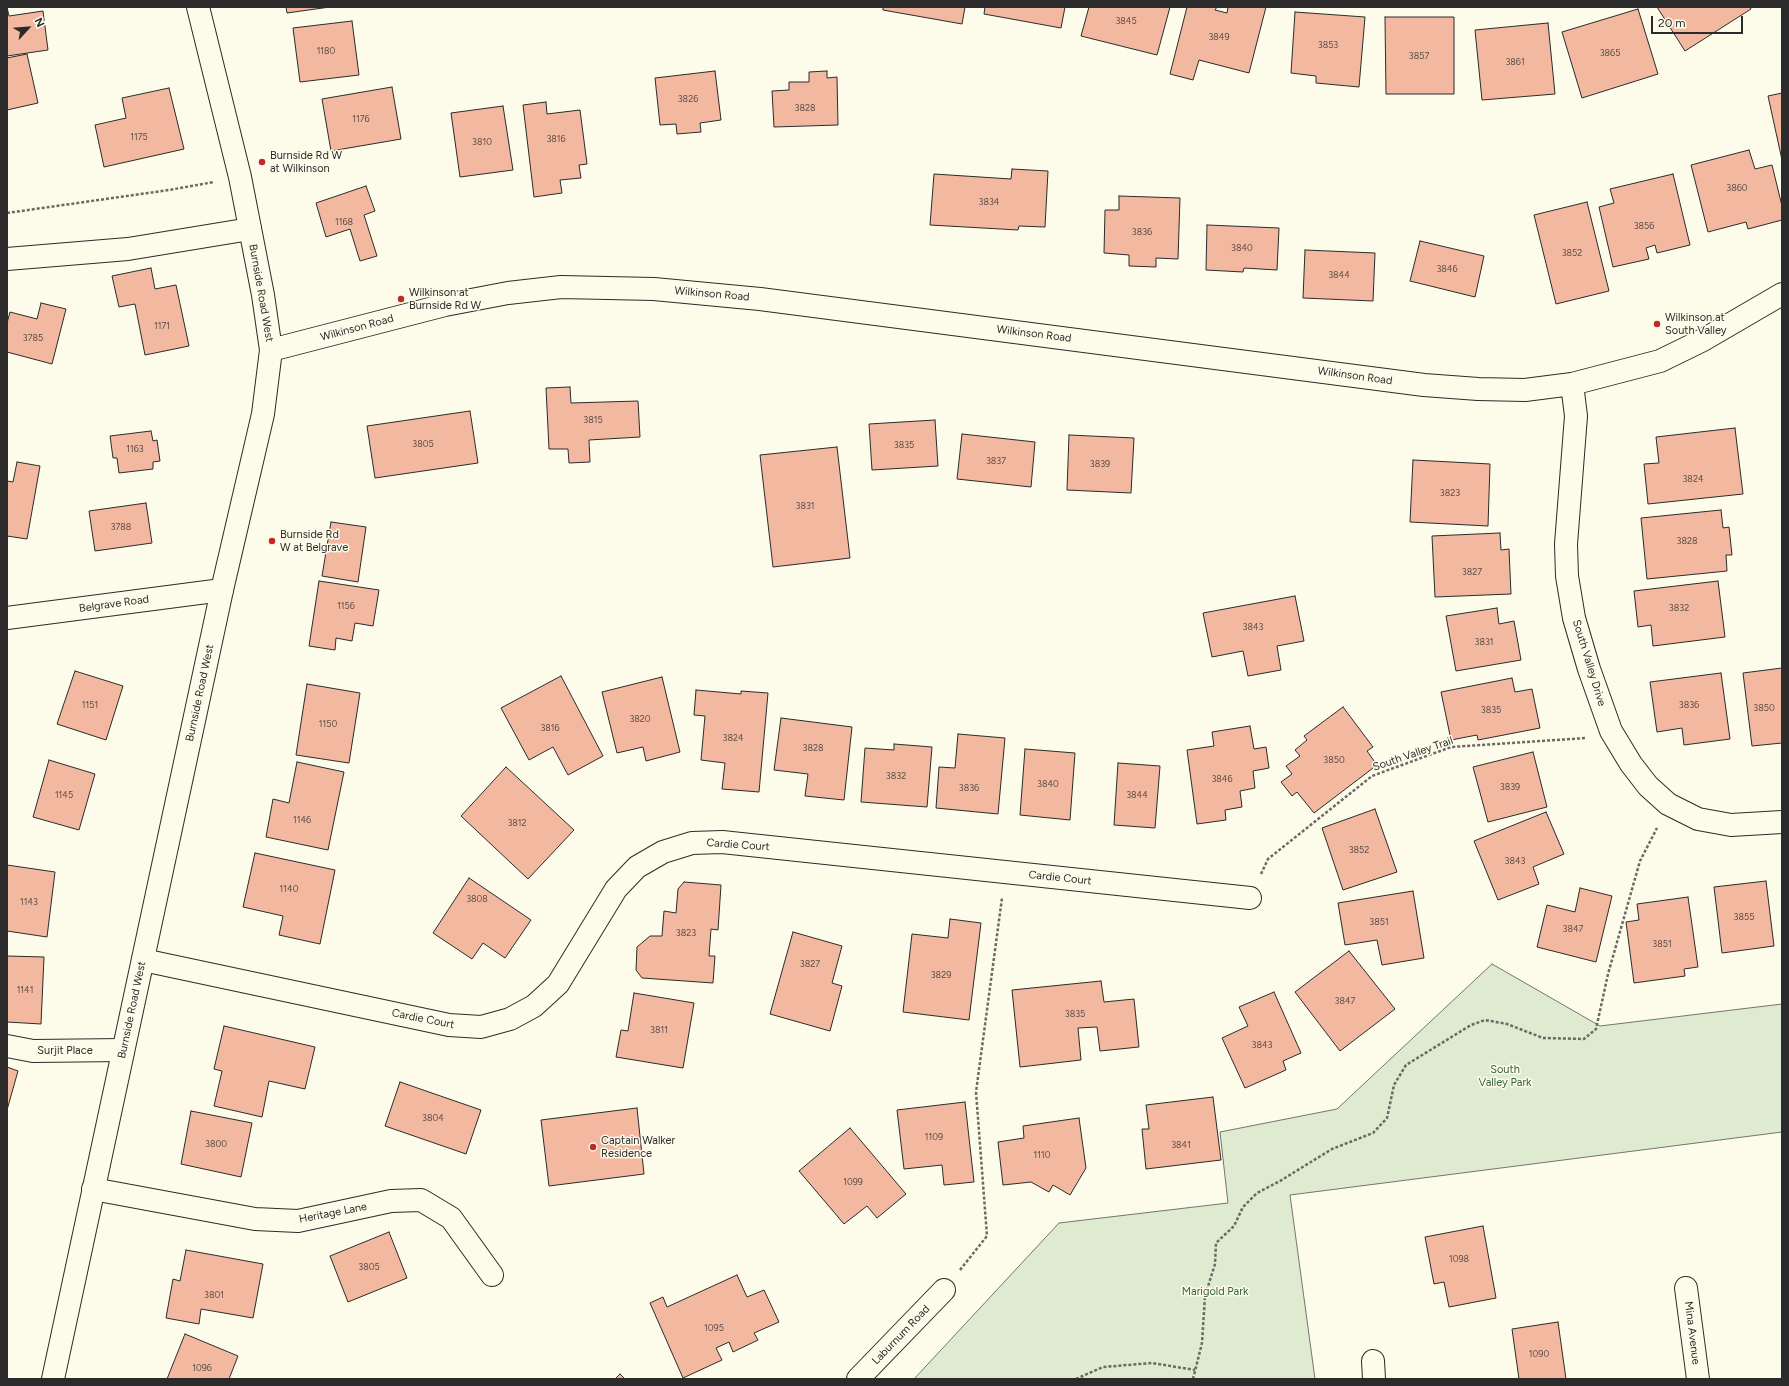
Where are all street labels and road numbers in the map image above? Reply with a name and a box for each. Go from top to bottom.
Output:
street label: Burnside Road West [246,243,276,343]
street label: Wilkinson Road [674,284,750,304]
street label: Wilkinson Road [319,312,395,344]
street label: Wilkinson Road [996,323,1072,345]
street label: Wilkinson Road [1317,364,1393,388]
street label: Belgrave Road [78,593,150,615]
street label: South Valley Drive [1570,618,1608,708]
street label: Burnside Road West [183,643,217,743]
street label: South Valley Trail [1371,734,1455,774]
street label: Cardie Court [706,836,770,854]
street label: Cardie Court [1028,868,1092,888]
street label: Burnside Road West [115,960,149,1060]
street label: Cardie Court [391,1006,455,1032]
street label: Surjit Place [37,1044,93,1058]
street label: Heritage Lane [298,1200,368,1226]
street label: Mina Avenue [1682,1301,1702,1365]
street label: Laburnum Road [869,1303,933,1367]

